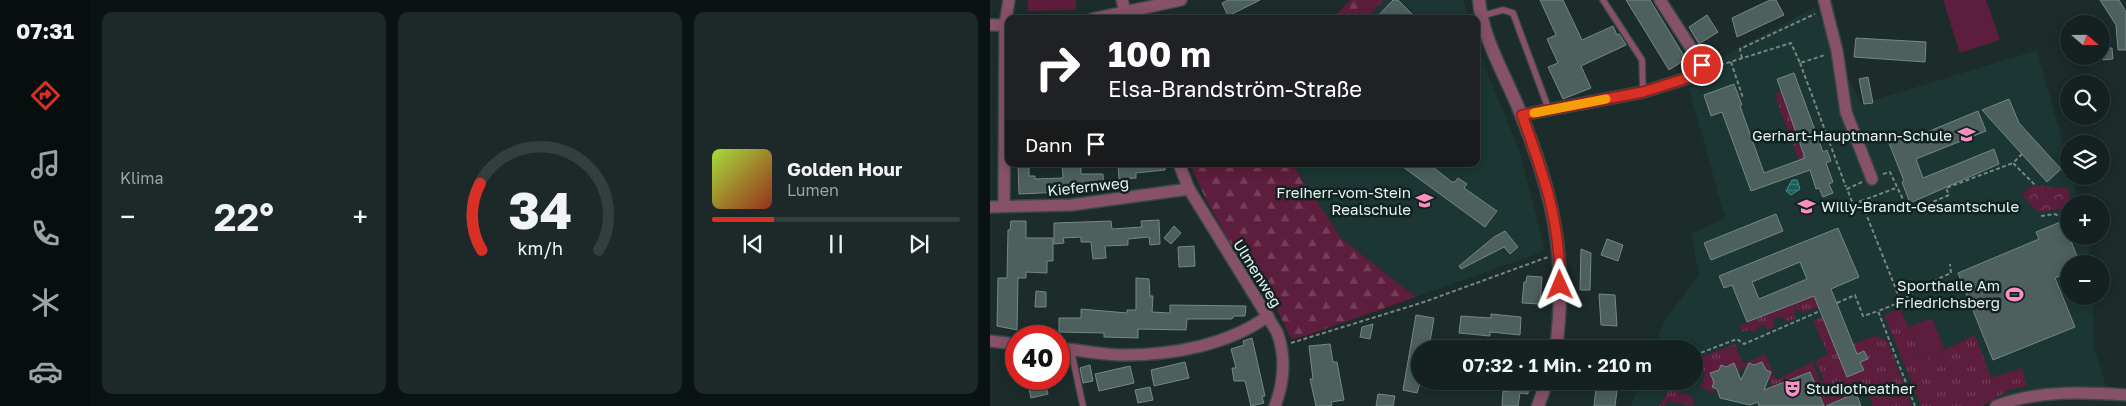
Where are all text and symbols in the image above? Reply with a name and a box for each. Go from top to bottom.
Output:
north arrow [2060,15,2110,65]
map controls [2060,15,2110,305]
text: 07:31 [16,17,74,44]
text: 100 m [1108,33,1211,75]
icon: right [1025,35,1090,100]
pin [1681,44,1723,86]
icon: arrive [1688,51,1716,79]
text: Elsa-Brandström-Straße [1108,75,1362,102]
button: search [2060,75,2110,125]
icon: directions [28,78,63,113]
school or university icon: Gerhart-Hauptmann-Schule [1956,125,1976,145]
place label: Gerhart-Hauptmann-Schule [1752,126,1952,144]
icon: arrive [1082,130,1110,158]
text: Dann [1025,133,1072,156]
button: layers [2060,135,2110,185]
icon: music [28,147,63,182]
text: Golden Hour [787,157,902,180]
text: Klima [120,168,164,188]
street label: Kiefernweg [1046,173,1130,199]
text: 34 [508,178,572,240]
text: Lumen [787,180,839,200]
place label: Freiherr-vom-Stein Realschule [1276,183,1411,218]
school or university icon: Freiherr-vom-Stein Realschule [1415,191,1435,211]
text: 22° [214,194,274,239]
button: + [2060,195,2110,245]
school or university icon: Willy-Brandt-Gesamtschule [1797,196,1817,216]
place label: Willy-Brandt-Gesamtschule [1821,197,2019,215]
text: − [120,200,135,233]
text: + [353,200,368,233]
icon: phone [28,216,63,251]
icon: previous [739,230,767,258]
icon: pause [822,230,850,258]
icon: next [905,230,933,258]
street label: Ulmenweg [1230,236,1286,310]
text: km/h [517,237,563,259]
button: − [2060,255,2110,305]
position arrow [1533,258,1585,310]
place label: Sporthalle Am Friedrichsberg [1895,276,2000,311]
sports icon: Sporthalle Am Friedrichsberg [2004,284,2024,304]
icon: climate [28,285,63,320]
speed limit sign: 40 [1005,325,1070,390]
text: 07:32 · 1 Min. · 210 m [1462,353,1652,376]
icon: car [28,354,63,389]
theatre icon: Studiotheather [1782,378,1802,398]
place label: Studiotheather [1806,379,1915,397]

